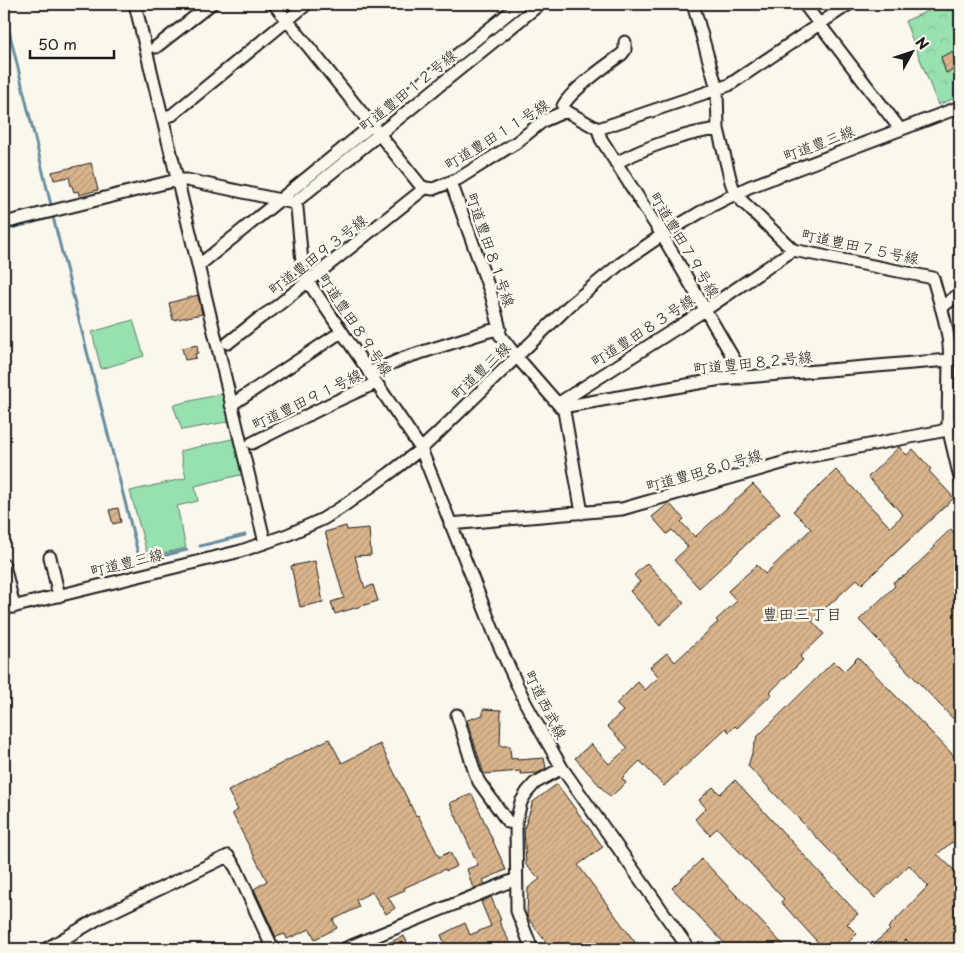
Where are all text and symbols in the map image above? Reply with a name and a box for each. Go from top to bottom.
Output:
scale bar [30,28,114,60]
north arrow [886,28,936,78]
text: 50 m [38,32,77,55]
text: N [911,32,934,54]
street label: 町道豊田１２号線 [353,43,461,137]
street label: 町道豊田１１号線 [439,92,553,175]
street label: 町道豊三線 [779,118,858,167]
street label: 町道豊田７９号線 [645,187,726,302]
street label: 町道豊田８１号線 [461,189,522,310]
street label: 町道豊田９３号線 [263,208,371,300]
street label: 町道豊田７５号線 [799,222,921,269]
street label: 町道豊田８９号線 [313,268,399,380]
street label: 町道豊田８３号線 [586,287,699,372]
street label: 町道豊三線 [445,336,515,404]
street label: 町道豊田８２号線 [692,344,814,379]
street label: 町道豊田９１号線 [247,362,365,435]
street label: 町道豊田８０号線 [643,442,764,497]
street label: 町道豊三線 [87,541,166,582]
district label: 豊田三丁目 [762,601,842,625]
street label: 町道西武線 [519,666,574,743]

